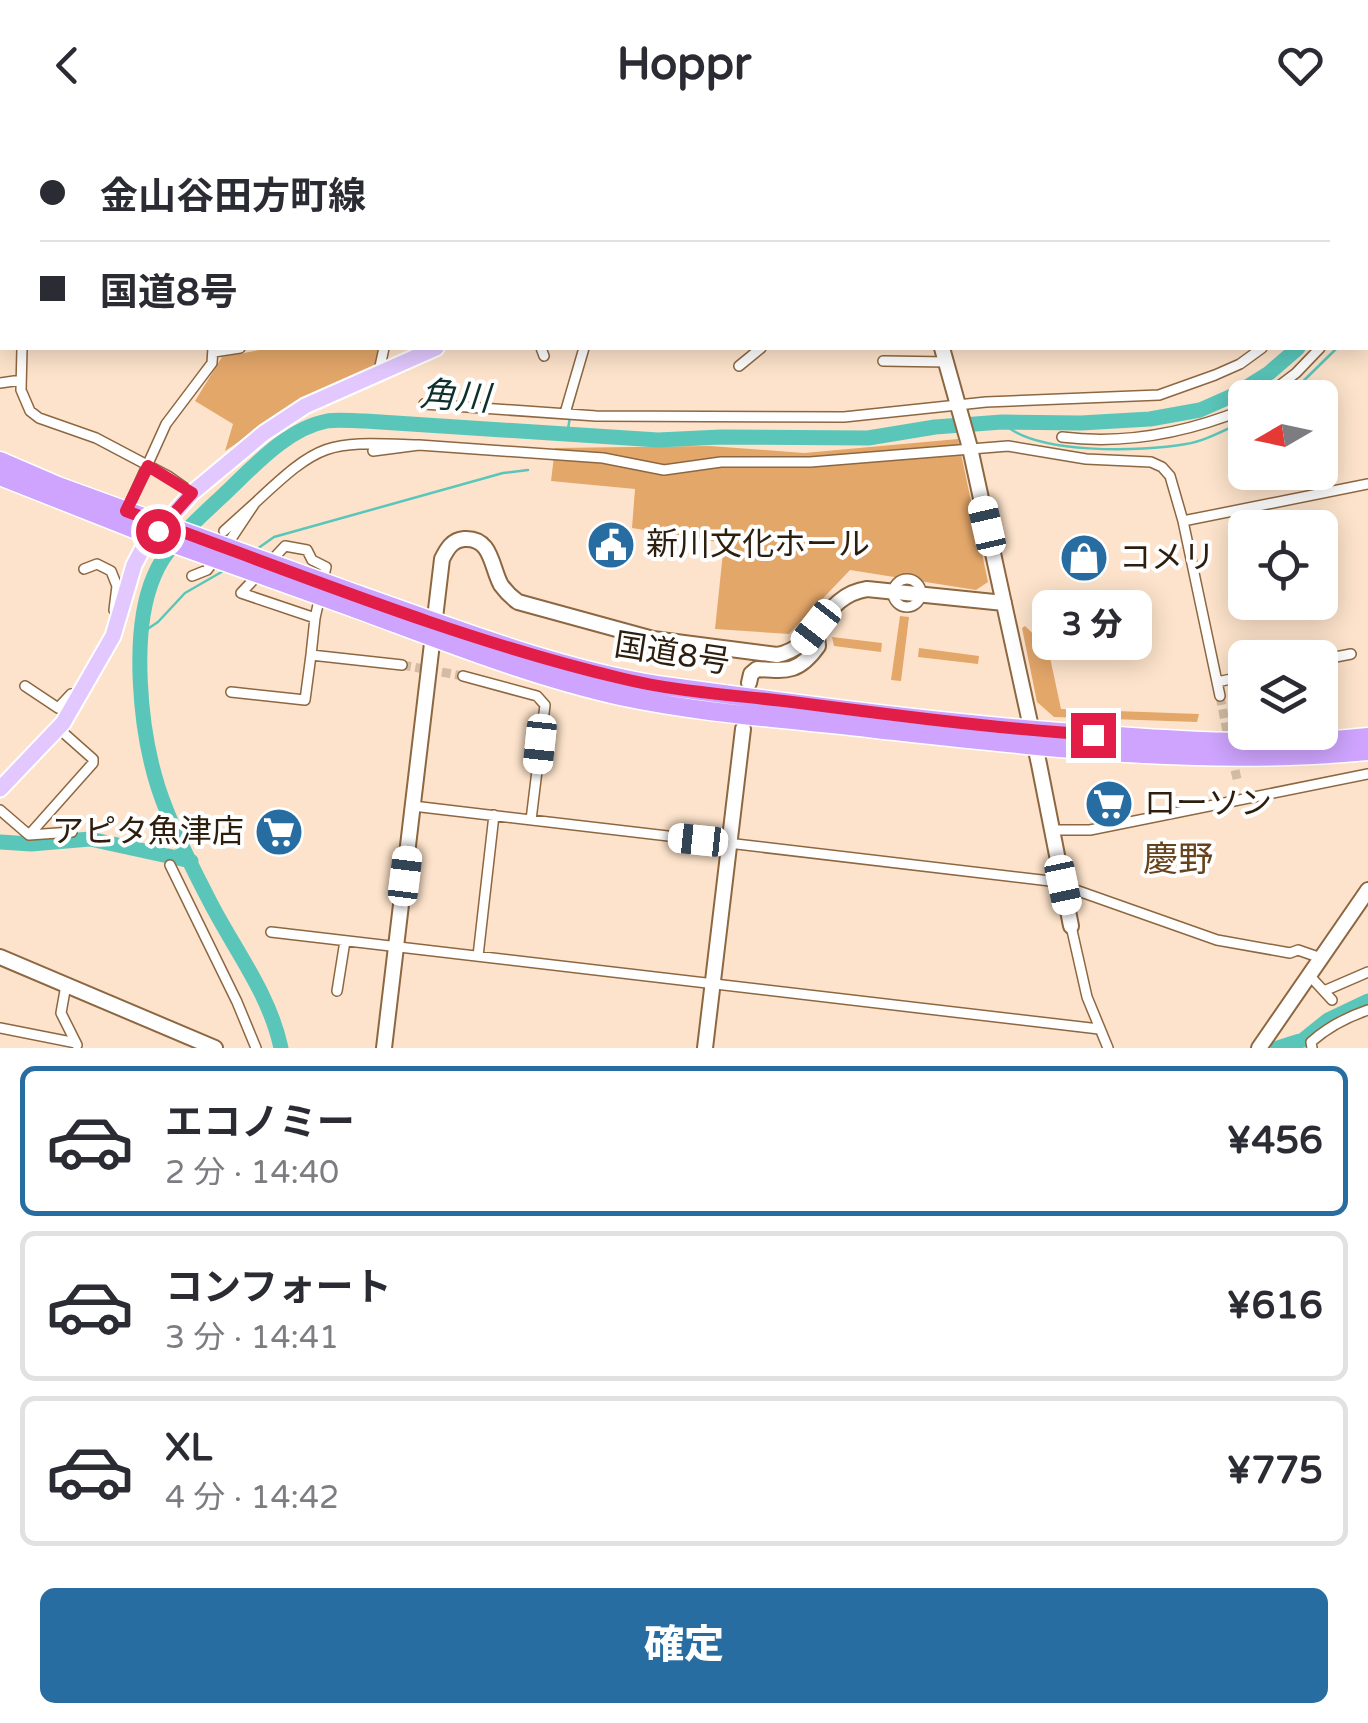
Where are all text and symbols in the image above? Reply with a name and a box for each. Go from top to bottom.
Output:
icon: back [40,38,95,93]
text: Hoppr [617,38,751,92]
icon: heart [1273,38,1328,93]
text: 金山谷田方町線 [100,174,366,220]
text: 国道8号 [100,270,238,316]
water label: 角川 [419,374,495,421]
north arrow [1228,380,1338,490]
map controls [1228,380,1338,750]
car [966,493,1008,559]
route start [136,509,181,554]
button: locate [1228,510,1338,620]
public building icon: 新川文化ホール [585,519,637,571]
place label: 新川文化ホール [646,526,870,564]
shop icon: コメリ [1058,532,1110,584]
place label: コメリ [1119,539,1215,577]
callout: 3 分 [1033,590,1153,660]
car [786,594,846,660]
text: 3 分 [1062,606,1122,644]
street label: 国道8号 [612,626,732,682]
button: layers [1228,640,1338,750]
car [522,713,558,775]
route end [1071,713,1116,758]
supermarket icon: ローソン [1083,778,1135,830]
place label: ローソン [1144,785,1272,823]
supermarket icon: アピタ魚津店 [253,806,305,858]
place label: アピタ魚津店 [52,813,244,851]
car [667,822,729,858]
district label: 慶野 [1143,839,1213,881]
car [386,844,424,908]
car [1042,853,1084,917]
icon: car [45,1096,135,1186]
text: エコノミー [165,1100,355,1146]
text: ¥456 [1226,1118,1323,1164]
text: 2 分 · 14:40 [165,1154,339,1192]
icon: car [45,1261,135,1351]
text: コンフォート [165,1265,392,1311]
text: ¥616 [1226,1283,1323,1329]
text: 3 分 · 14:41 [165,1319,339,1357]
text: XL [165,1425,212,1471]
icon: car [45,1426,135,1516]
text: ¥775 [1226,1448,1323,1494]
text: 4 分 · 14:42 [165,1479,339,1517]
button: 確定 [40,1588,1328,1703]

